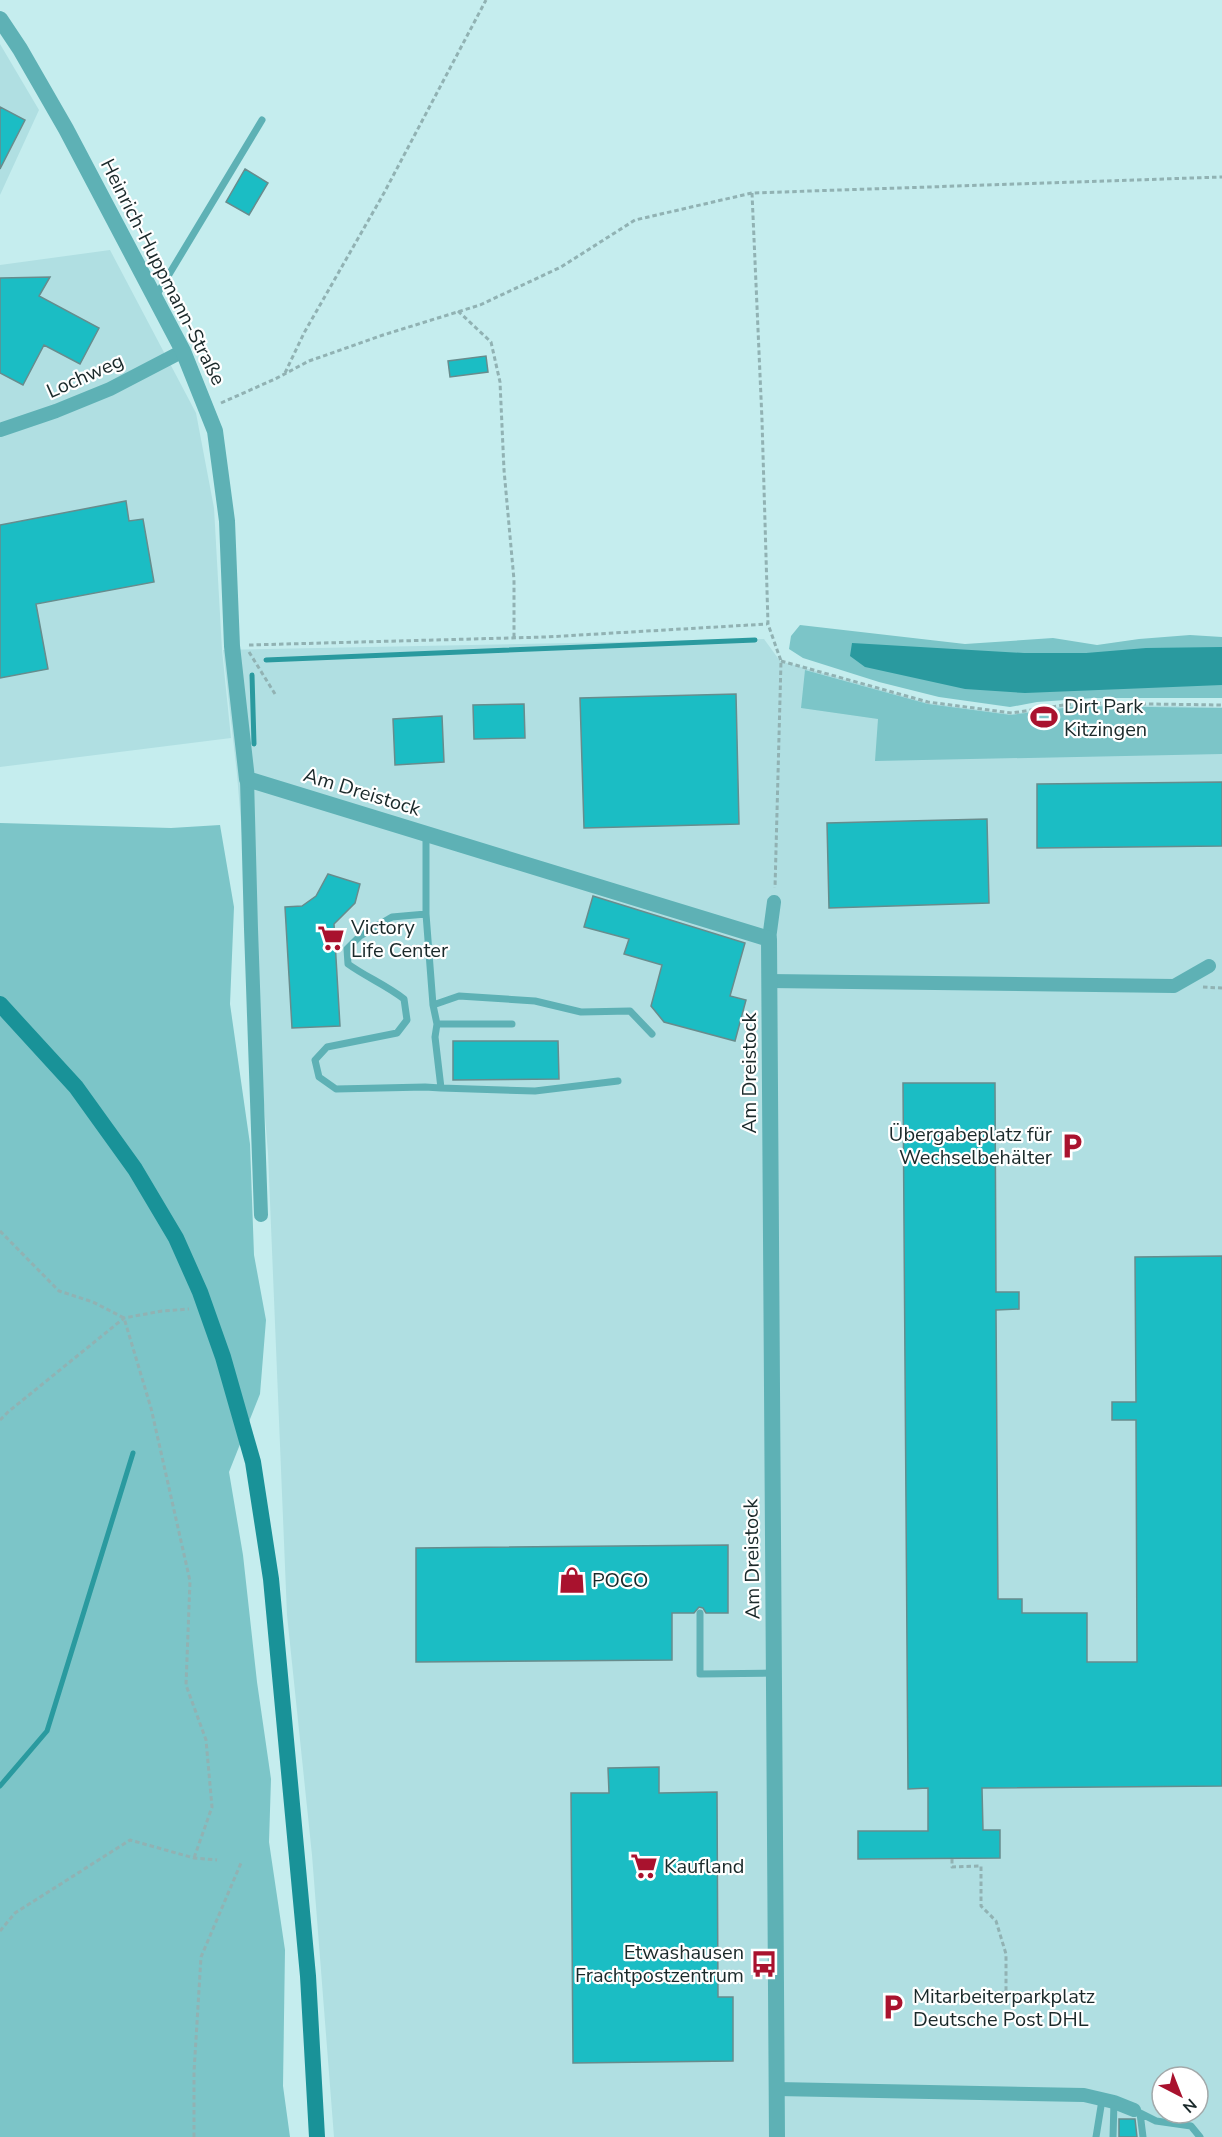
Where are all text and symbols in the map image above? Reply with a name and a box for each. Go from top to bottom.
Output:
street label: Heinrich-Huppmann-Straße [94,154,232,390]
street label: Lochweg [42,347,128,405]
place label: Dirt Park Kitzingen [1064,693,1147,743]
sports icon: Dirt Park Kitzingen [1029,702,1059,732]
street label: Am Dreistock [300,761,425,823]
place label: Victory Life Center [350,914,448,964]
supermarket icon: Victory Life Center [316,923,346,953]
street label: Am Dreistock [736,1012,763,1133]
place label: Übergabeplatz für Wechselbehälter [889,1121,1052,1171]
parking icon: Übergabeplatz für Wechselbehälter [1057,1131,1087,1161]
street label: Am Dreistock [737,1497,767,1620]
shop icon: POCO [557,1565,587,1595]
place label: POCO [592,1567,648,1594]
supermarket icon: Kaufland [629,1851,659,1881]
place label: Kaufland [664,1853,745,1880]
place label: Etwashausen Frachtpostzentrum [575,1939,744,1989]
bus stop icon: Etwashausen Frachtpostzentrum [749,1949,779,1979]
place label: Mitarbeiterparkplatz Deutsche Post DHL [913,1983,1095,2033]
parking icon: Mitarbeiterparkplatz Deutsche Post DHL [878,1992,908,2022]
north arrow [1150,2065,1210,2125]
text: N [1178,2093,1201,2118]

